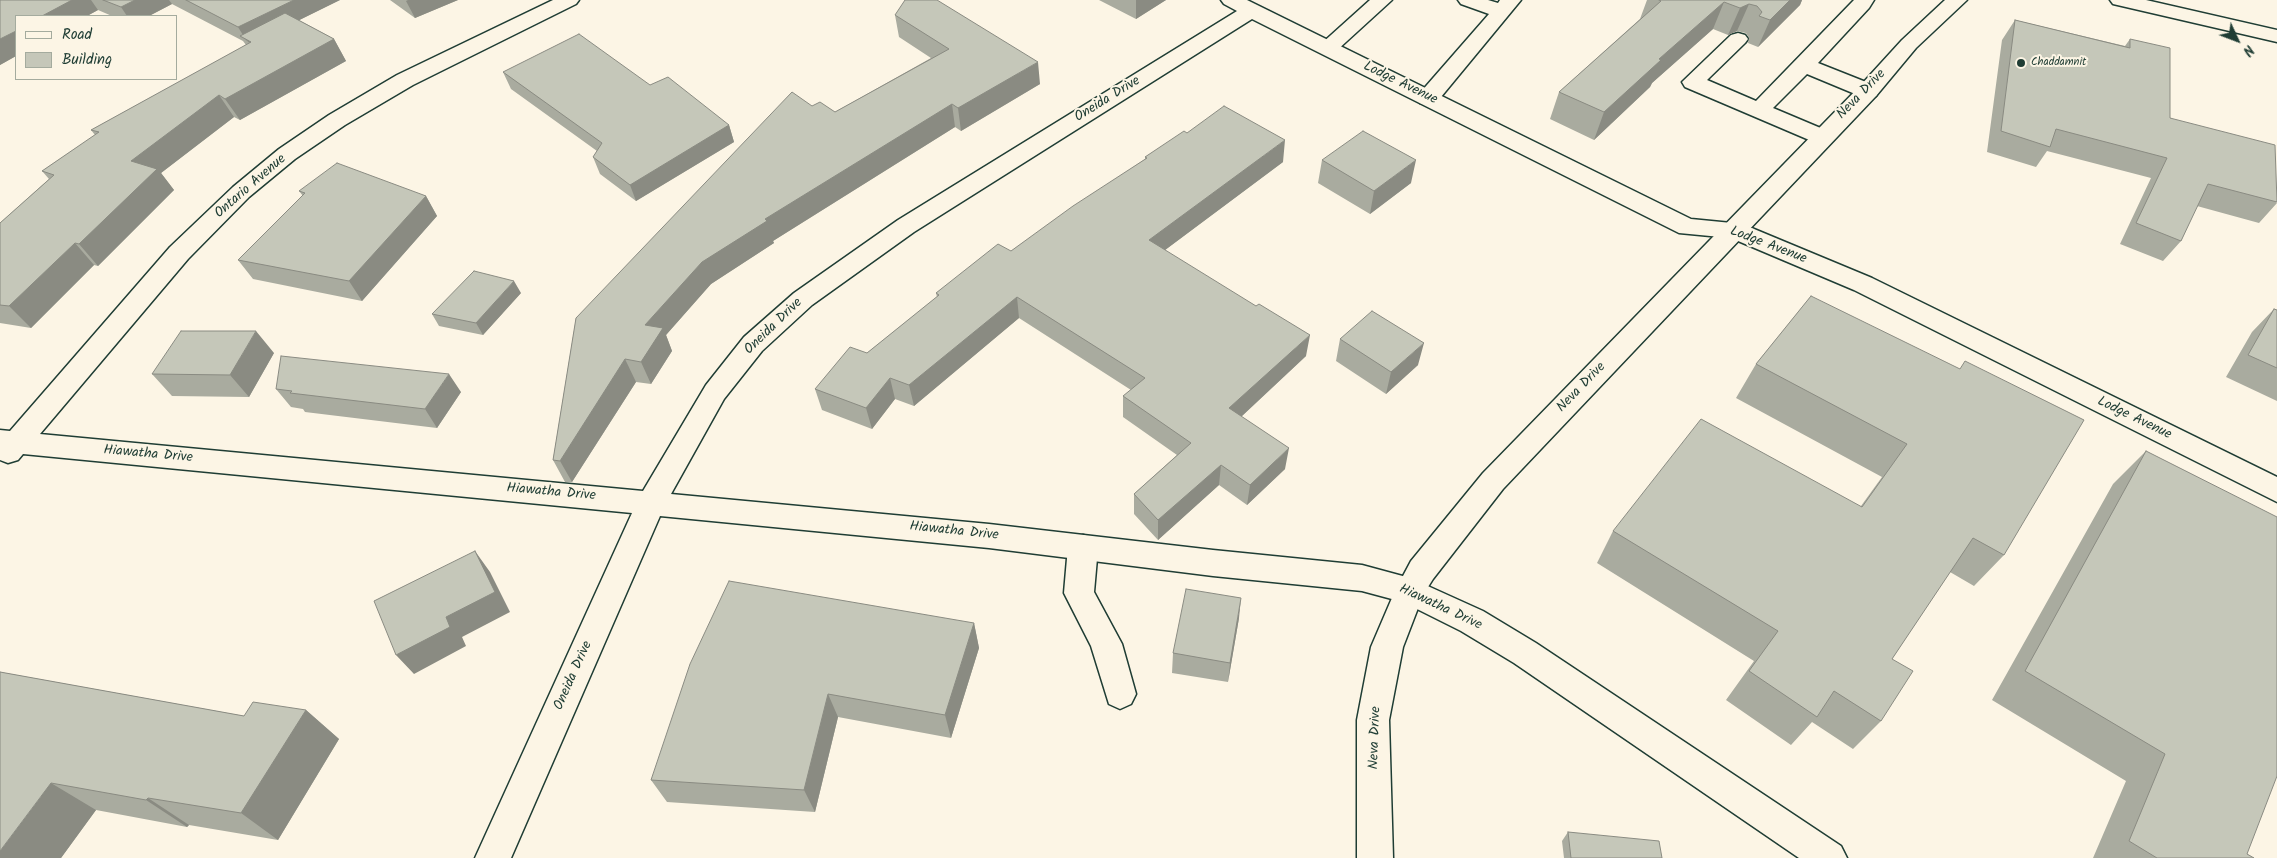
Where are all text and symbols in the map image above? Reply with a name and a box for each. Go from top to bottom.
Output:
legend [15,15,178,80]
north arrow [2212,15,2262,65]
text: Road [62,23,92,47]
text: N [2237,39,2259,61]
text: Building [62,48,112,72]
place label: Chaddamnit [2031,56,2086,70]
marker: Chaddamnit [2015,57,2027,69]
street label: Lodge Avenue [1360,59,1440,109]
street label: Neva Drive [1834,66,1890,124]
street label: Oneida Drive [1072,73,1144,127]
street label: Ontario Avenue [212,151,290,223]
street label: Lodge Avenue [1727,224,1809,268]
street label: Oneida Drive [742,295,806,359]
street label: Neva Drive [1554,359,1610,417]
street label: Lodge Avenue [2094,394,2174,444]
street label: Hiawatha Drive [103,443,193,467]
street label: Hiawatha Drive [506,481,596,505]
street label: Hiawatha Drive [909,519,999,545]
street label: Hiawatha Drive [1396,581,1484,635]
street label: Oneida Drive [551,639,597,713]
street label: Neva Drive [1367,706,1385,770]

